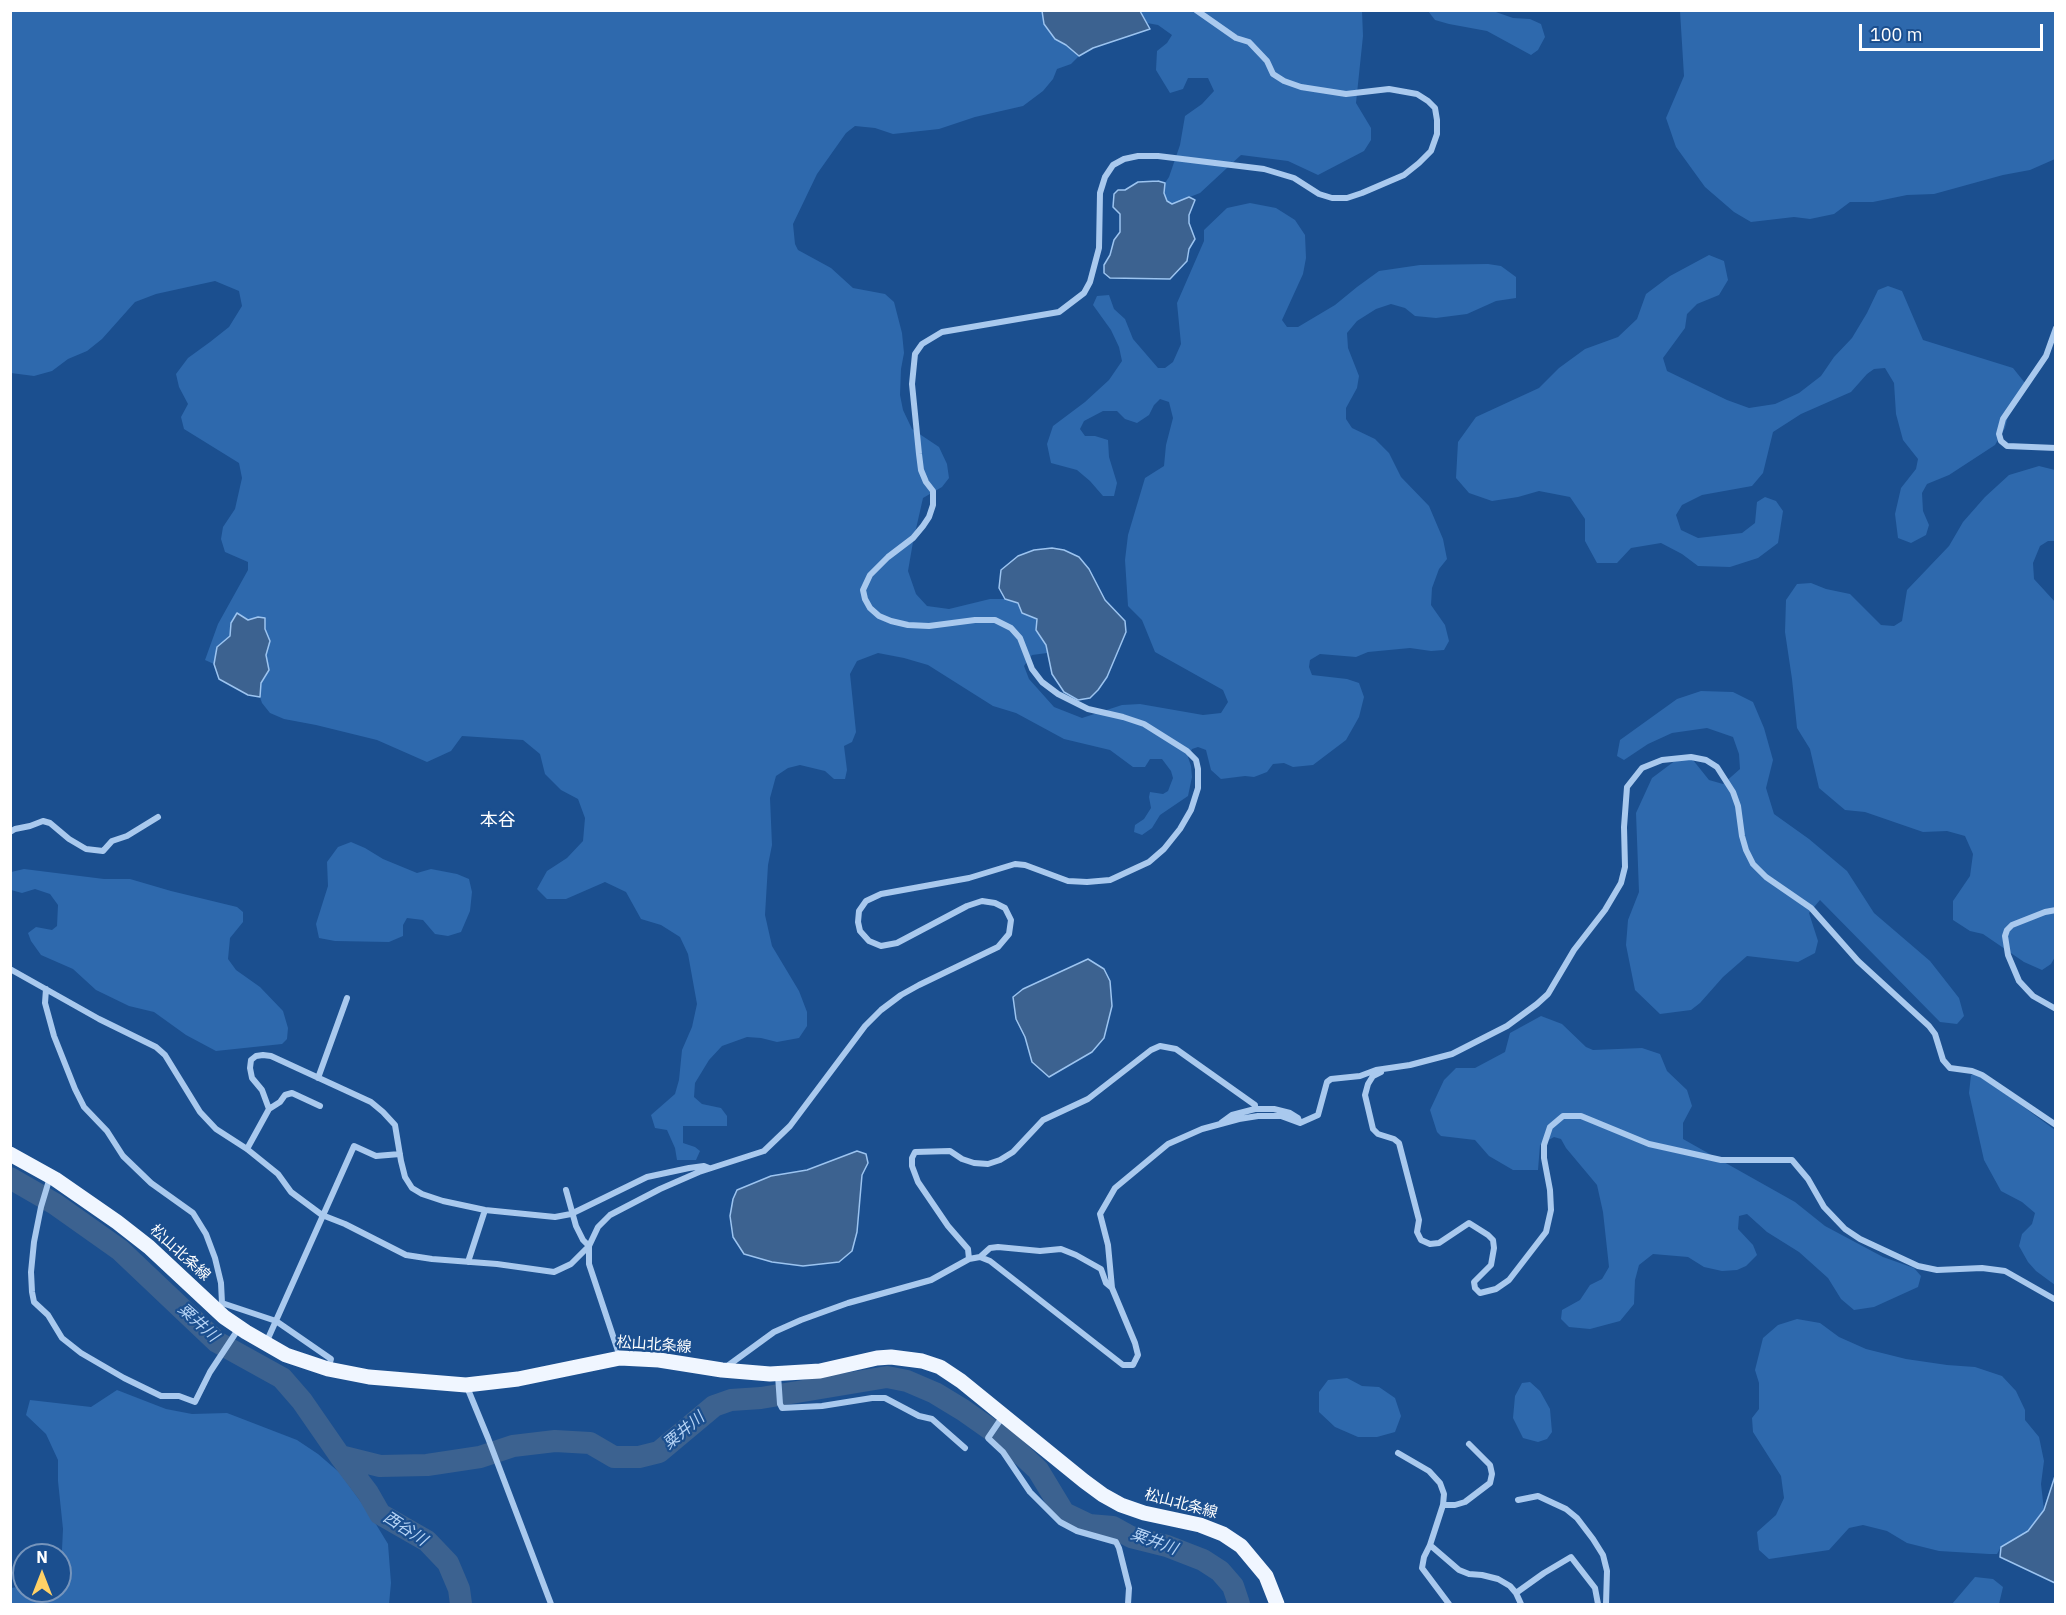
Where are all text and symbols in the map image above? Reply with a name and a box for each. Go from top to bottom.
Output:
scale bar [1862,12,2046,50]
text: 100 m [1870,23,1922,46]
district label: 本谷 [480,810,516,832]
street label: 松山北条線 [146,1221,214,1285]
water label: 粟井川 [174,1300,222,1346]
street label: 松山北条線 [616,1333,692,1357]
water label: 粟井川 [659,1408,709,1454]
street label: 松山北条線 [1142,1486,1220,1522]
water label: 西谷川 [380,1508,430,1550]
water label: 粟井川 [1128,1525,1180,1559]
north arrow [12,1543,72,1603]
text: N [36,1547,48,1567]

